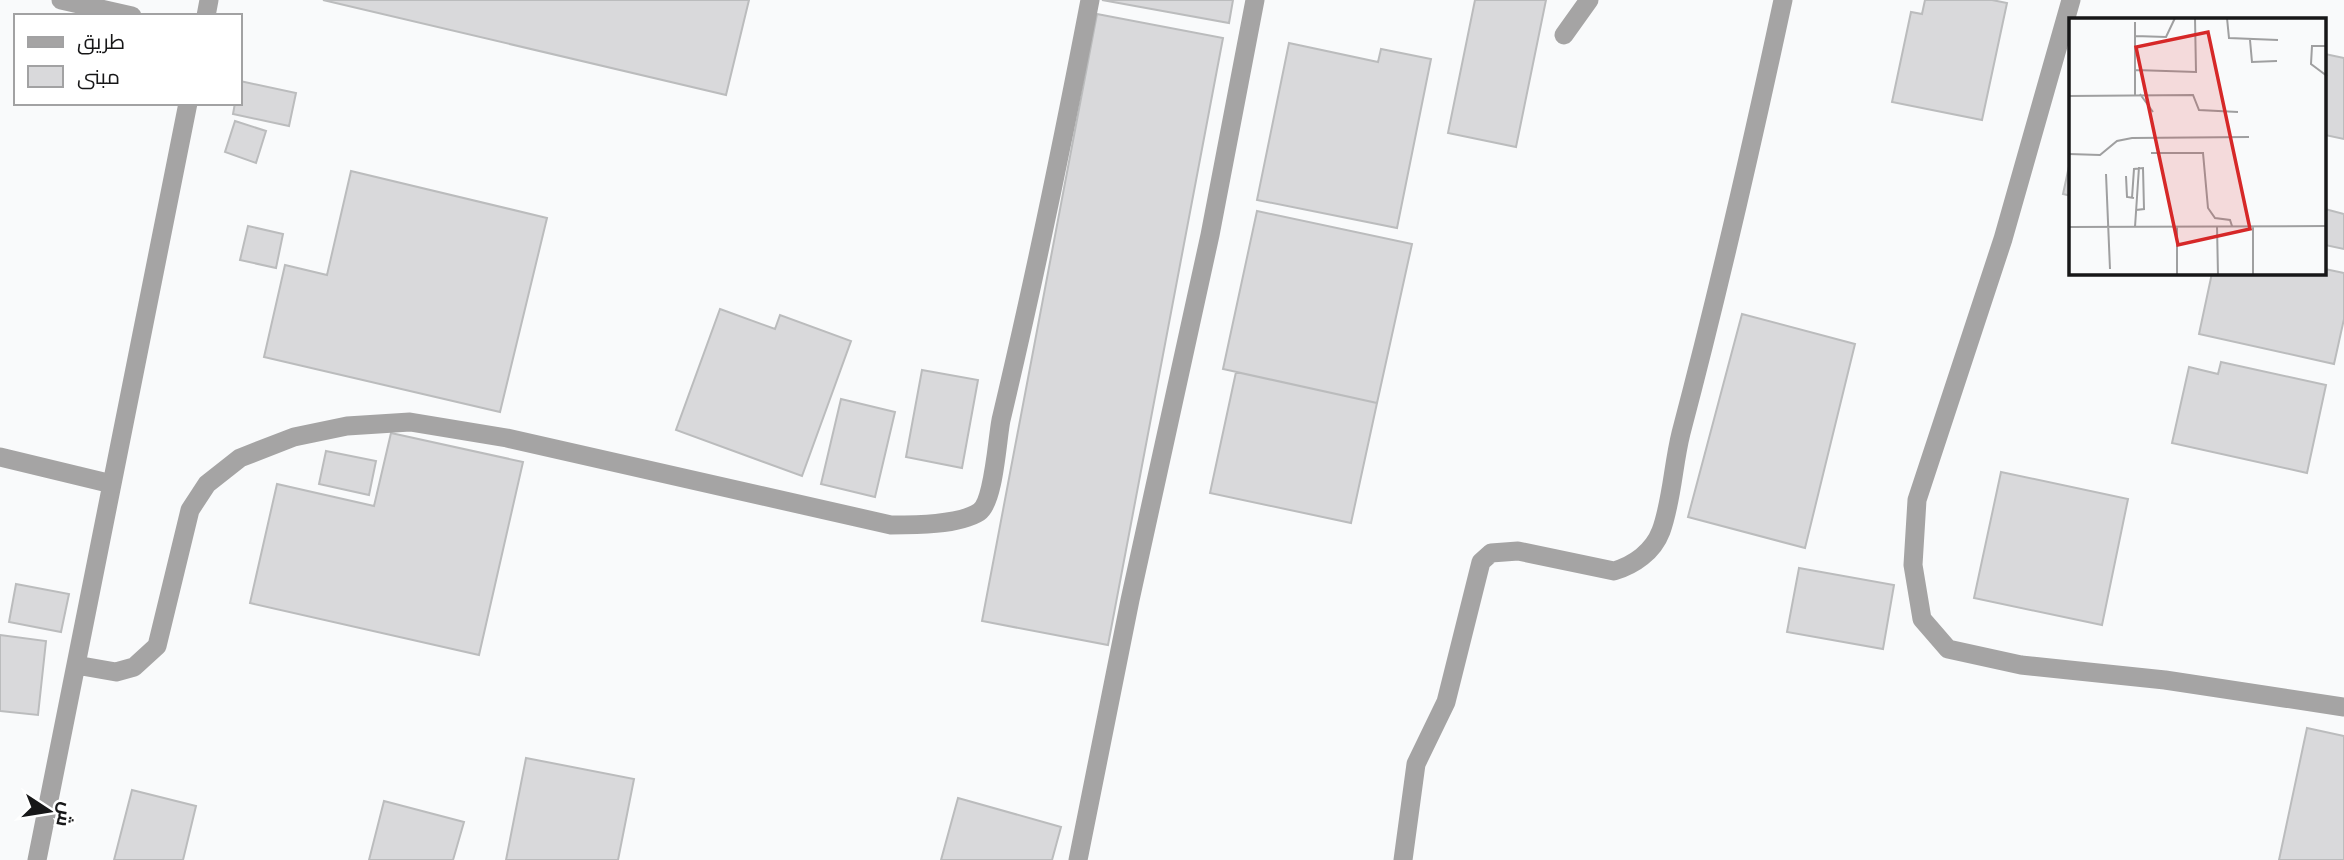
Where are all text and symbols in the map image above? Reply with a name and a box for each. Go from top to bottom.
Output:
legend [14,14,242,105]
inset map [2069,18,2326,275]
text: طريق [77,28,125,55]
text: مبنى [77,63,120,90]
north arrow [14,776,84,846]
text: ش [51,800,80,829]

